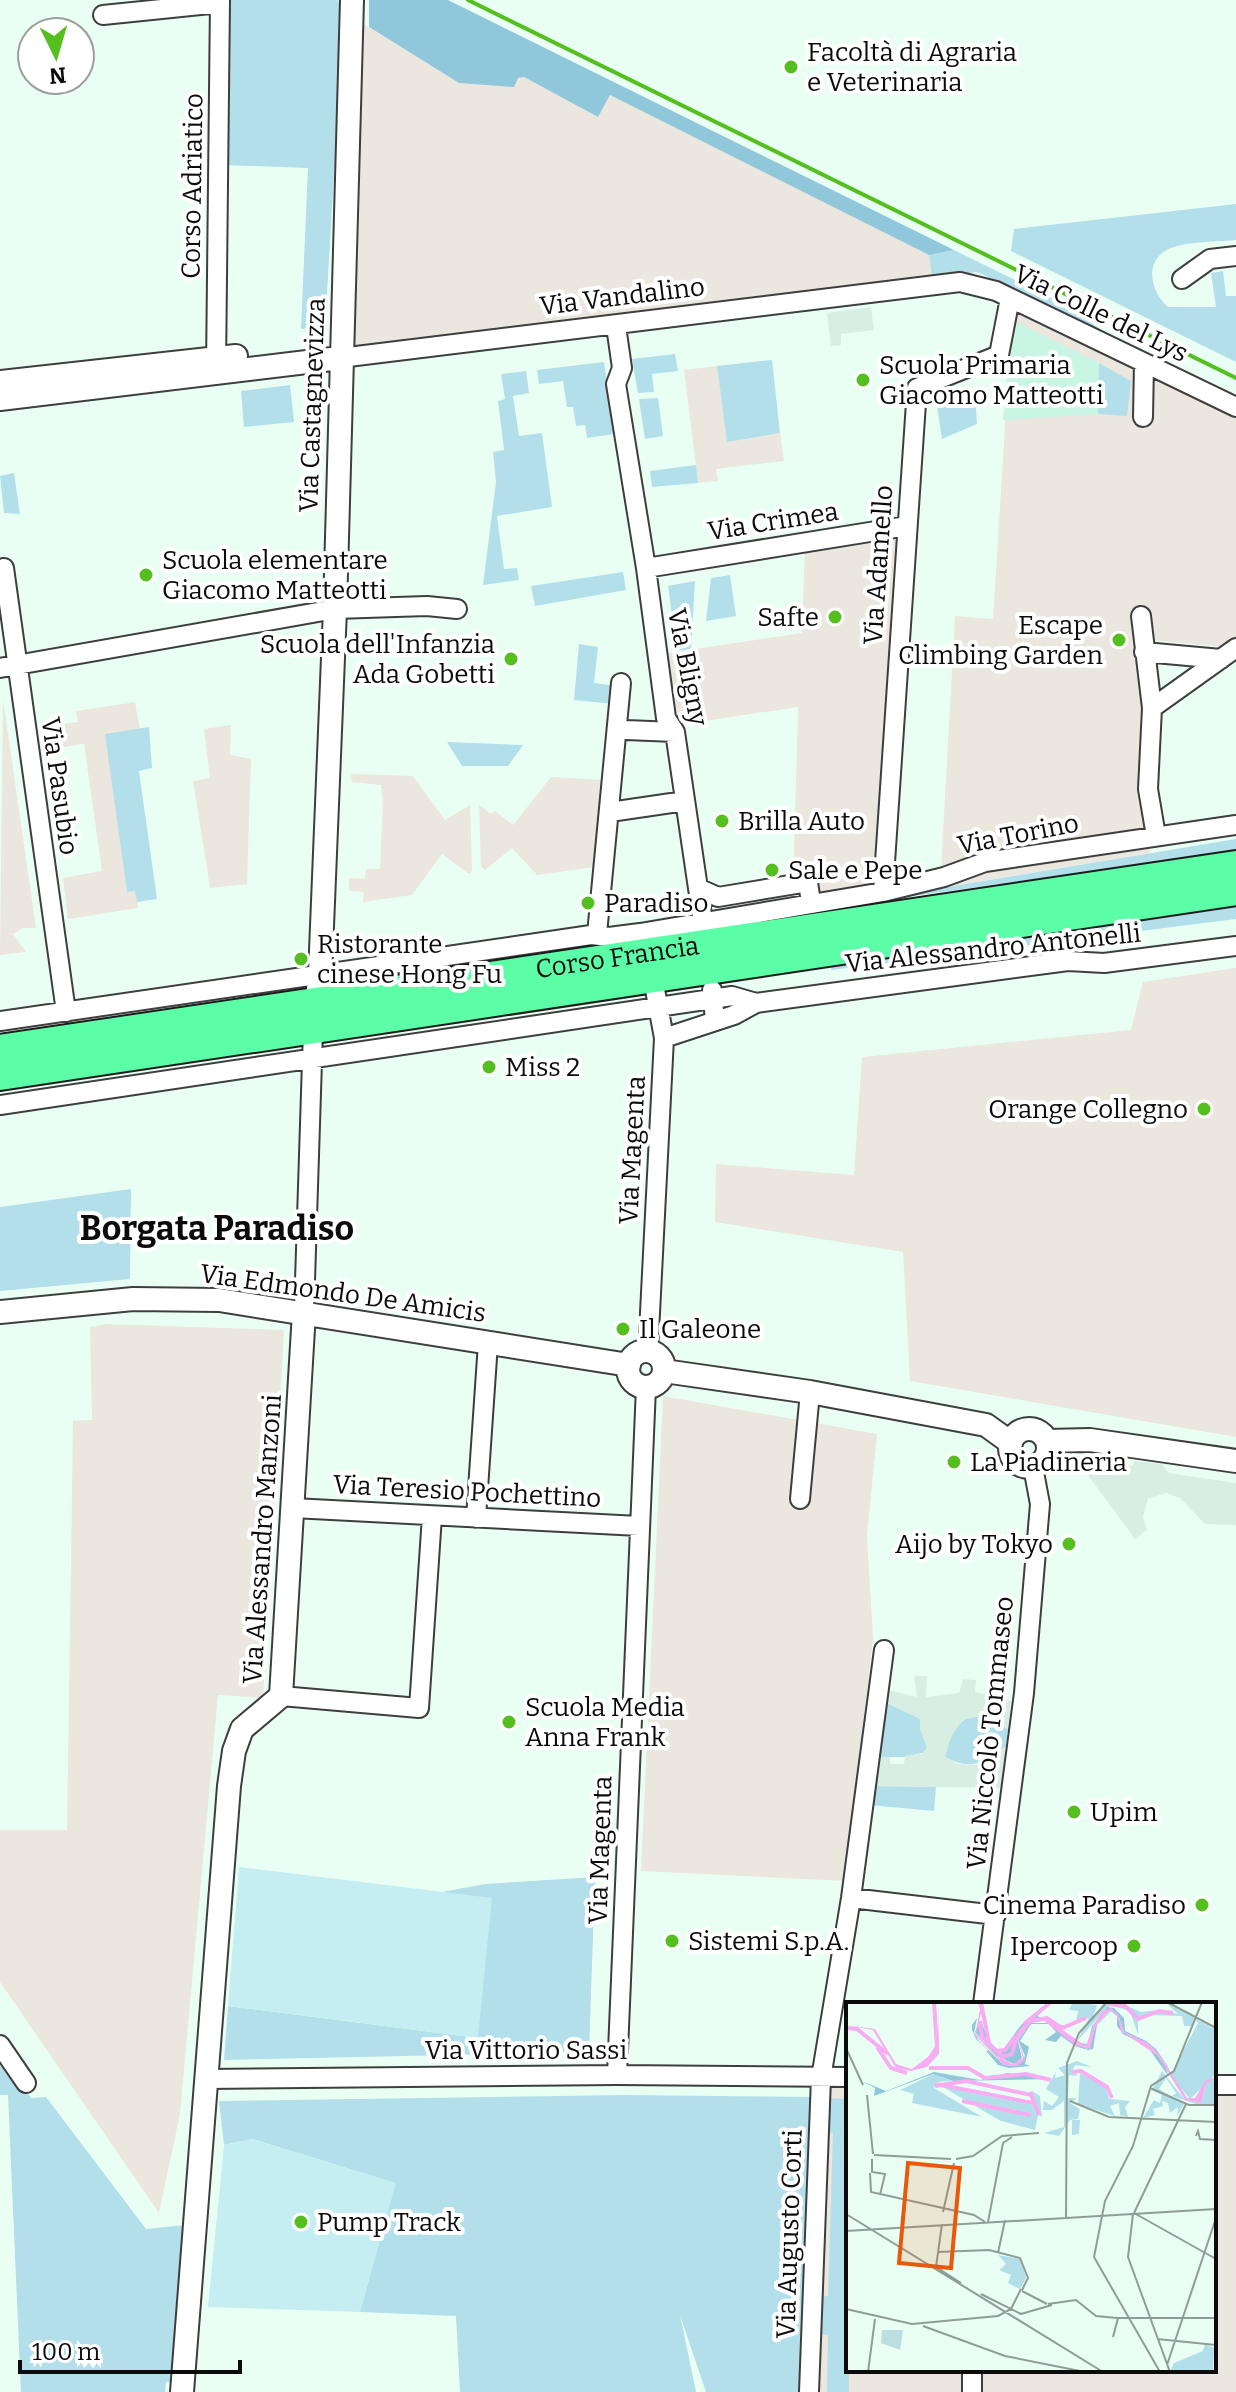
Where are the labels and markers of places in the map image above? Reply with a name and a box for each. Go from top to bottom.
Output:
place label: Facoltà di Agraria e Veterinaria [807,37,1017,98]
marker: Facoltà di Agraria e Veterinaria [782,58,800,76]
place label: Scuola Primaria Giacomo Matteotti [879,350,1104,411]
marker: Scuola Primaria Giacomo Matteotti [854,371,872,389]
place label: Scuola elementare Giacomo Matteotti [162,545,388,606]
marker: Scuola elementare Giacomo Matteotti [137,566,155,584]
place label: Safte [757,602,819,633]
marker: Safte [826,608,844,626]
place label: Escape Climbing Garden [898,610,1104,671]
place label: Scuola dell'Infanzia Ada Gobetti [260,629,495,690]
marker: Escape Climbing Garden [1110,631,1128,649]
marker: Scuola dell'Infanzia Ada Gobetti [502,650,520,668]
place label: Brilla Auto [738,806,865,837]
marker: Brilla Auto [713,812,731,830]
place label: Sale e Pepe [788,855,923,886]
marker: Sale e Pepe [763,861,781,879]
place label: Paradiso [604,888,709,919]
marker: Paradiso [579,894,597,912]
place label: Ristorante cinese Hong Fu [317,929,502,990]
marker: Ristorante cinese Hong Fu [292,950,310,968]
place label: Miss 2 [505,1052,580,1083]
marker: Miss 2 [480,1058,498,1076]
place label: Orange Collegno [988,1094,1188,1125]
marker: Orange Collegno [1195,1100,1213,1118]
place label: Il Galeone [639,1314,761,1345]
marker: Il Galeone [614,1320,632,1338]
place label: La Piadineria [970,1447,1127,1478]
marker: La Piadineria [945,1453,963,1471]
place label: Aijo by Tokyo [895,1529,1053,1560]
marker: Aijo by Tokyo [1060,1535,1078,1553]
place label: Scuola Media Anna Frank [525,1692,685,1753]
marker: Scuola Media Anna Frank [500,1713,518,1731]
place label: Upim [1090,1797,1158,1828]
marker: Upim [1065,1803,1083,1821]
place label: Cinema Paradiso [983,1890,1186,1921]
marker: Cinema Paradiso [1193,1896,1211,1914]
place label: Sistemi S.p.A. [688,1926,849,1957]
place label: Ipercoop [1010,1931,1118,1962]
marker: Sistemi S.p.A. [663,1932,681,1950]
marker: Ipercoop [1125,1937,1143,1955]
place label: Pump Track [317,2207,461,2238]
marker: Pump Track [292,2213,310,2231]

